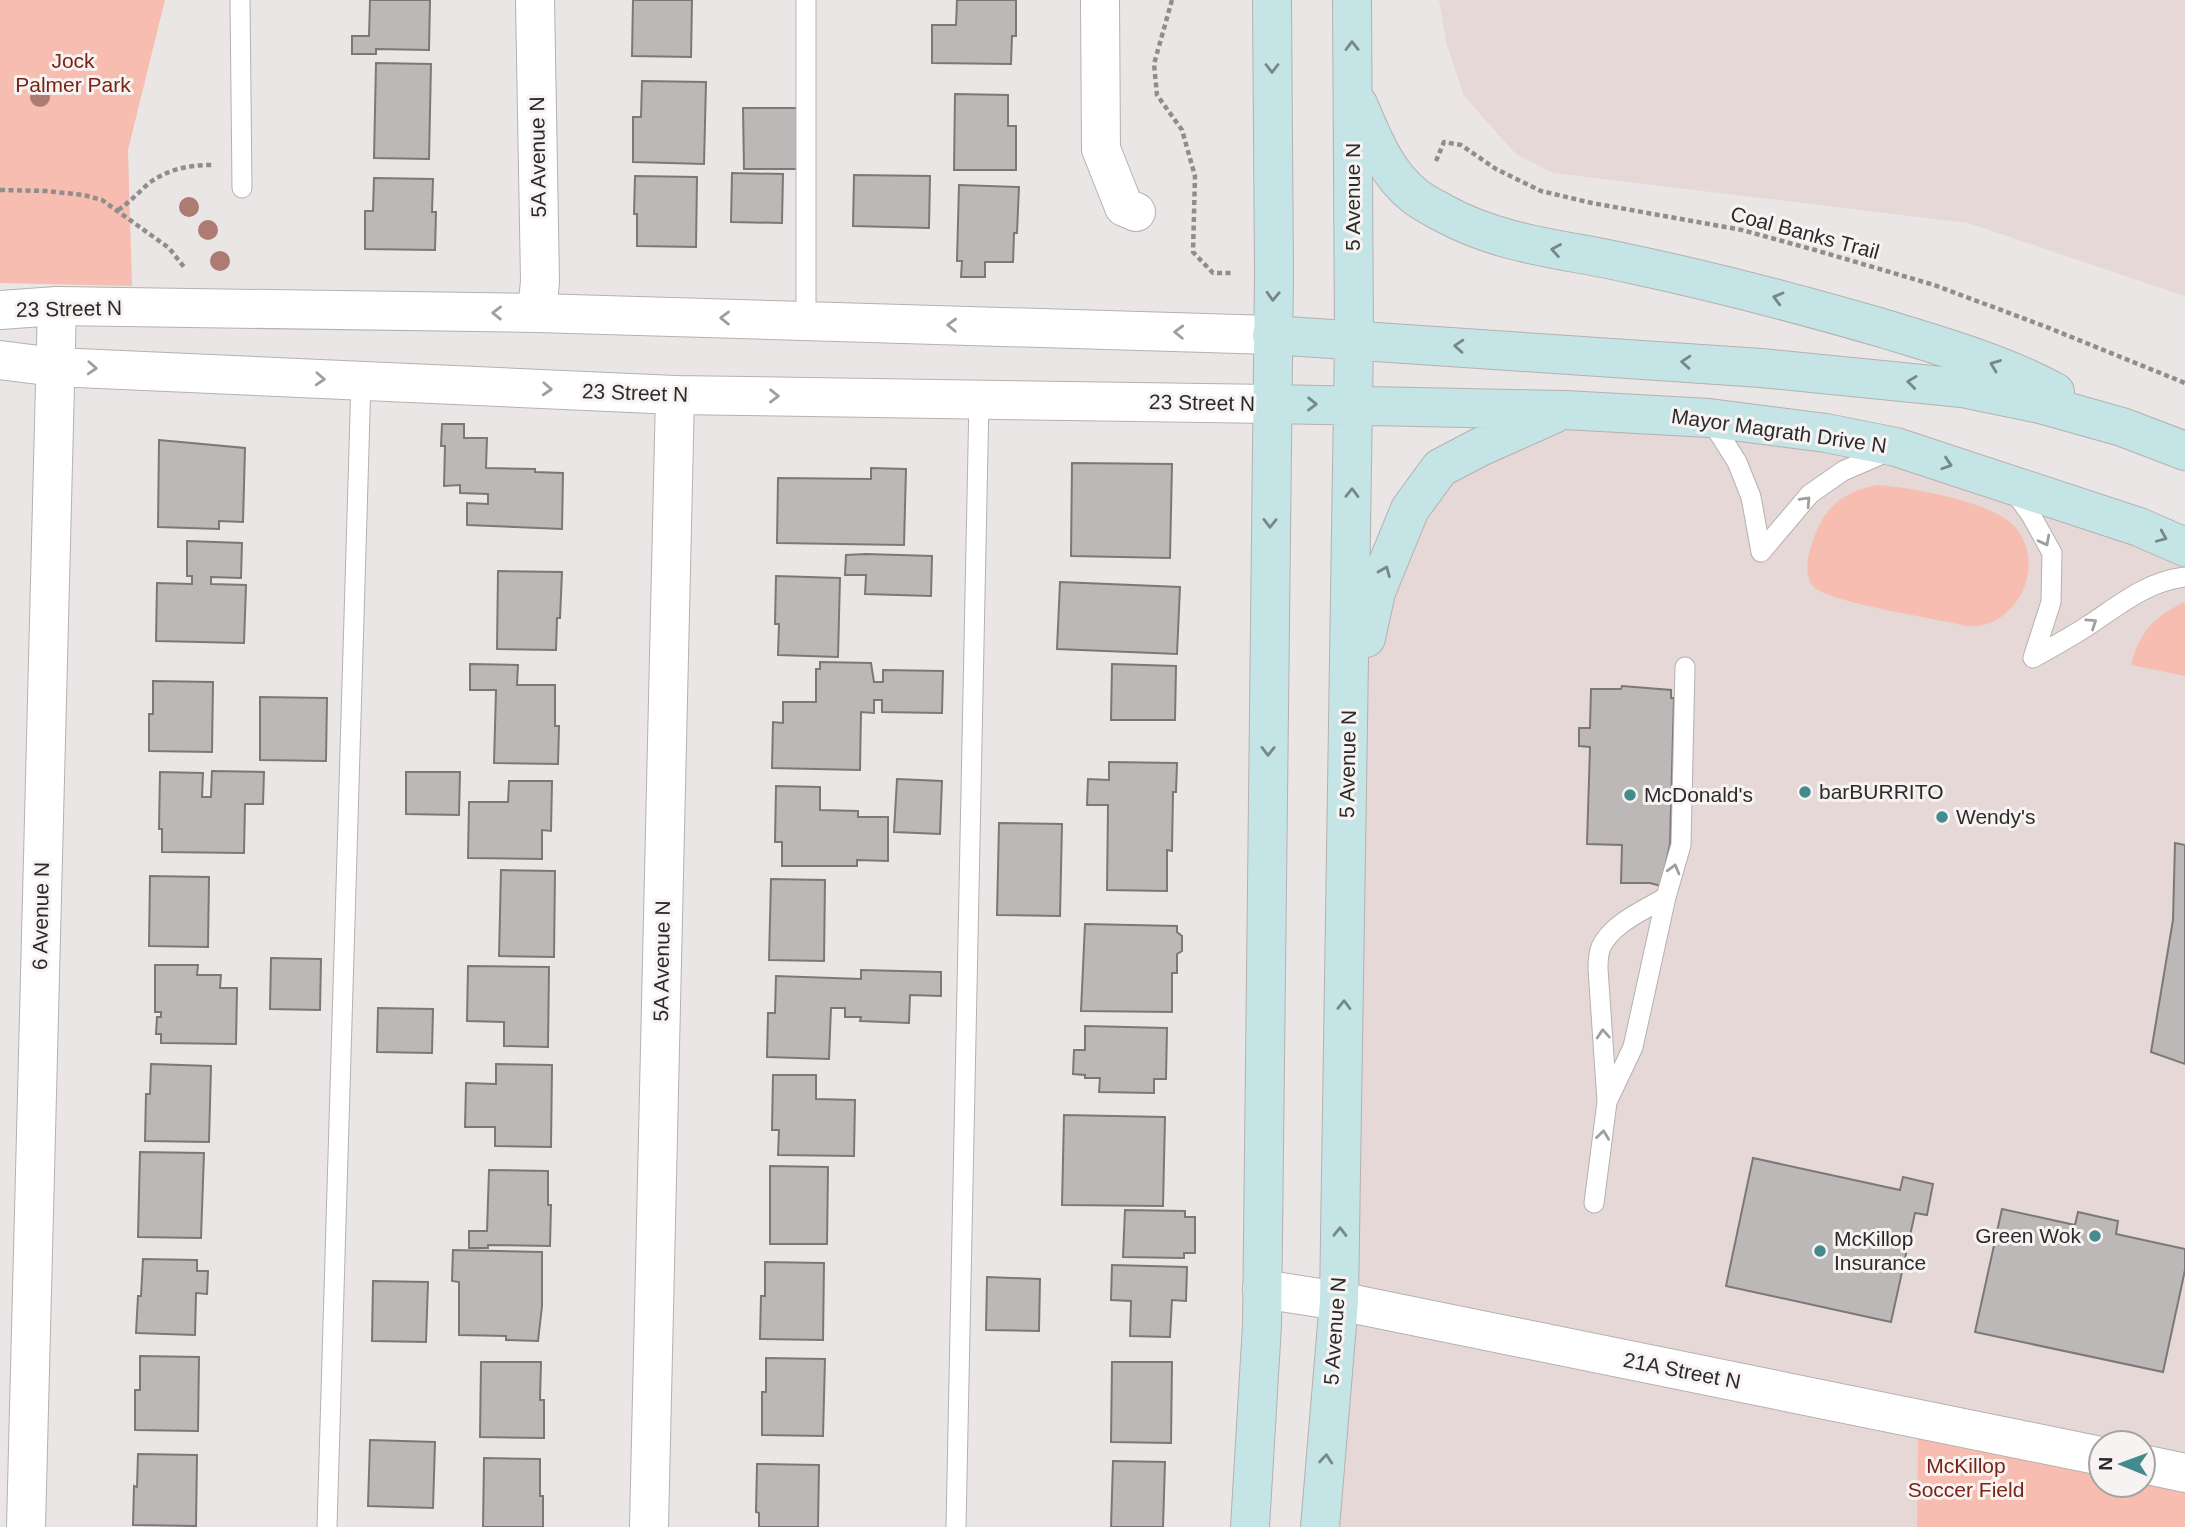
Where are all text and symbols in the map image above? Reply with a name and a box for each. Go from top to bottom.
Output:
one-way arrow [1344,40,1360,51]
park label: Jock Palmer Park [15,49,131,96]
one-way arrow [1265,63,1280,74]
street label: 5A Avenue N [525,96,550,218]
street label: 5 Avenue N [1341,143,1364,251]
street label: Coal Banks Trail [1728,202,1882,263]
one-way arrow [1550,243,1562,258]
one-way arrow [1266,290,1281,301]
one-way arrow [1772,292,1784,306]
street label: 23 Street N [16,296,122,321]
one-way arrow [491,305,502,320]
one-way arrow [719,310,729,326]
one-way arrow [946,317,957,332]
one-way arrow [1174,325,1185,340]
one-way arrow [1453,339,1464,354]
one-way arrow [1680,355,1691,370]
one-way arrow [1990,360,2002,374]
one-way arrow [87,361,98,376]
one-way arrow [314,371,325,386]
one-way arrow [1906,374,1918,389]
street label: 23 Street N [582,379,689,406]
one-way arrow [542,381,553,396]
one-way arrow [769,388,780,404]
street label: 23 Street N [1149,390,1255,415]
one-way arrow [1308,396,1318,412]
street label: Mayor Magrath Drive N [1670,404,1888,457]
one-way arrow [1940,456,1952,470]
one-way arrow [1344,487,1360,498]
one-way arrow [1797,496,1810,509]
one-way arrow [1263,518,1278,529]
one-way arrow [2155,529,2167,543]
one-way arrow [2037,534,2050,546]
one-way arrow [1376,566,1390,578]
one-way arrow [2084,619,2097,631]
street label: 5 Avenue N [1335,710,1360,818]
one-way arrow [1260,746,1276,756]
place label: barBURRITO [1819,780,1943,803]
place label: McDonald's [1644,783,1753,806]
marker: barBURRITO [1797,784,1813,800]
marker: McDonald's [1622,787,1638,803]
place label: Wendy's [1956,805,2036,828]
marker: Wendy's [1934,809,1950,825]
street label: 6 Avenue N [28,862,53,970]
one-way arrow [1666,864,1680,876]
street label: 5A Avenue N [649,900,674,1022]
one-way arrow [1336,999,1352,1009]
one-way arrow [1595,1029,1610,1040]
one-way arrow [1595,1129,1610,1141]
place label: Green Wok [1975,1224,2081,1247]
one-way arrow [1332,1226,1348,1237]
place label: McKillop Insurance [1834,1227,1926,1274]
marker: Green Wok [2087,1228,2103,1244]
marker: McKillop Insurance [1812,1243,1828,1259]
street label: 5 Avenue N [1319,1276,1350,1386]
street label: 21A Street N [1621,1348,1743,1393]
north arrow [2087,1429,2157,1499]
one-way arrow [1318,1453,1333,1464]
park label: McKillop Soccer Field [1908,1454,2024,1501]
text: N [2095,1457,2116,1471]

